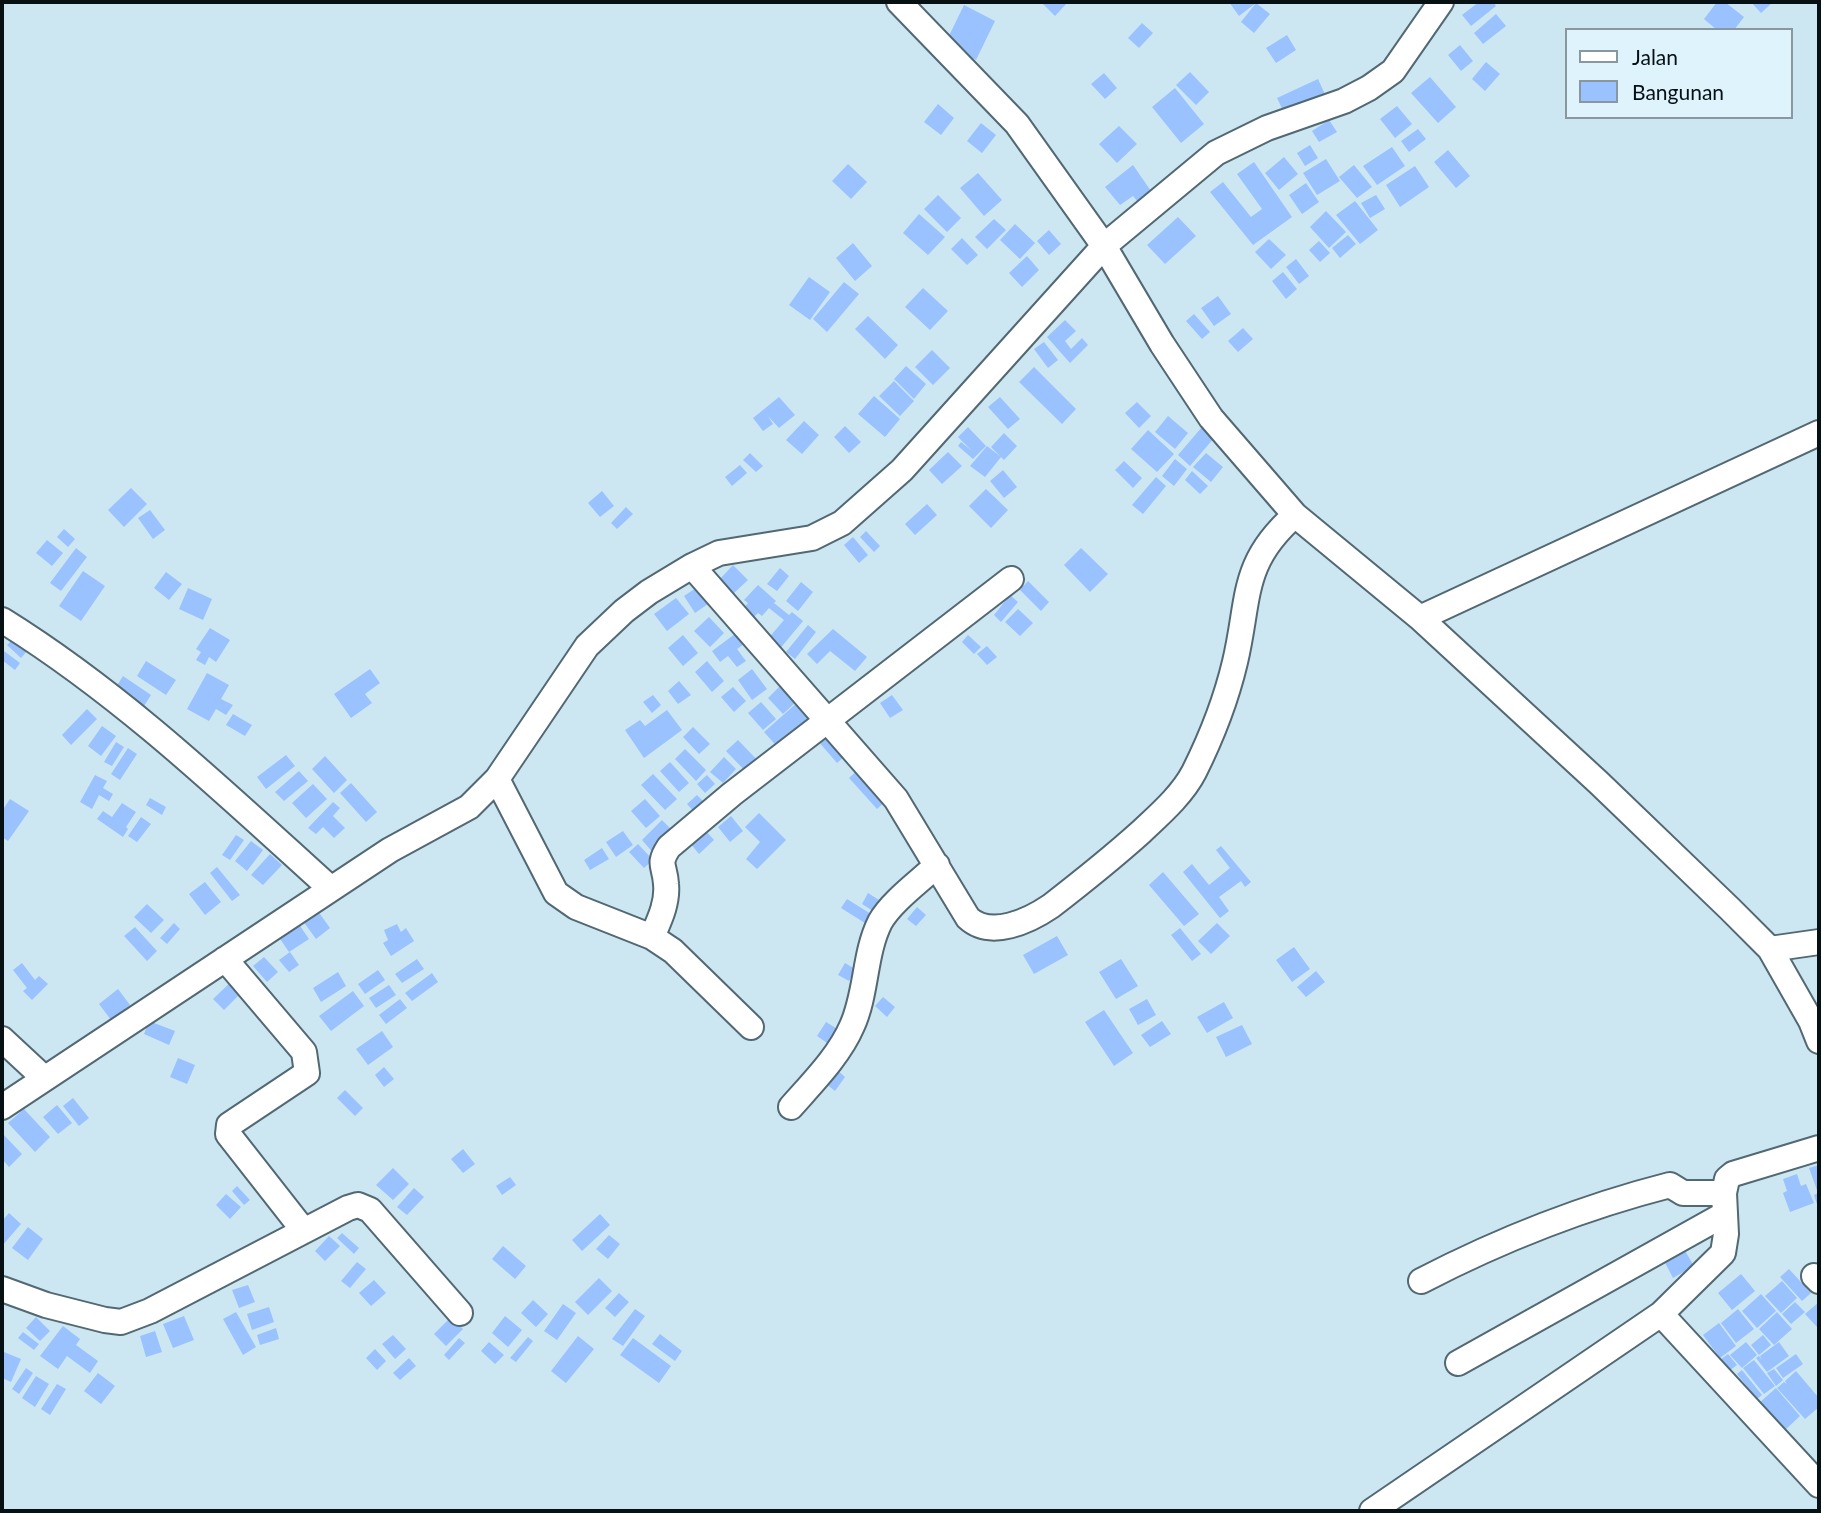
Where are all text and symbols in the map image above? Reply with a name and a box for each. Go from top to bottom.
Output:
legend [1566,28,1793,119]
text: Jalan [1632,44,1678,69]
text: Bangunan [1632,79,1724,104]

